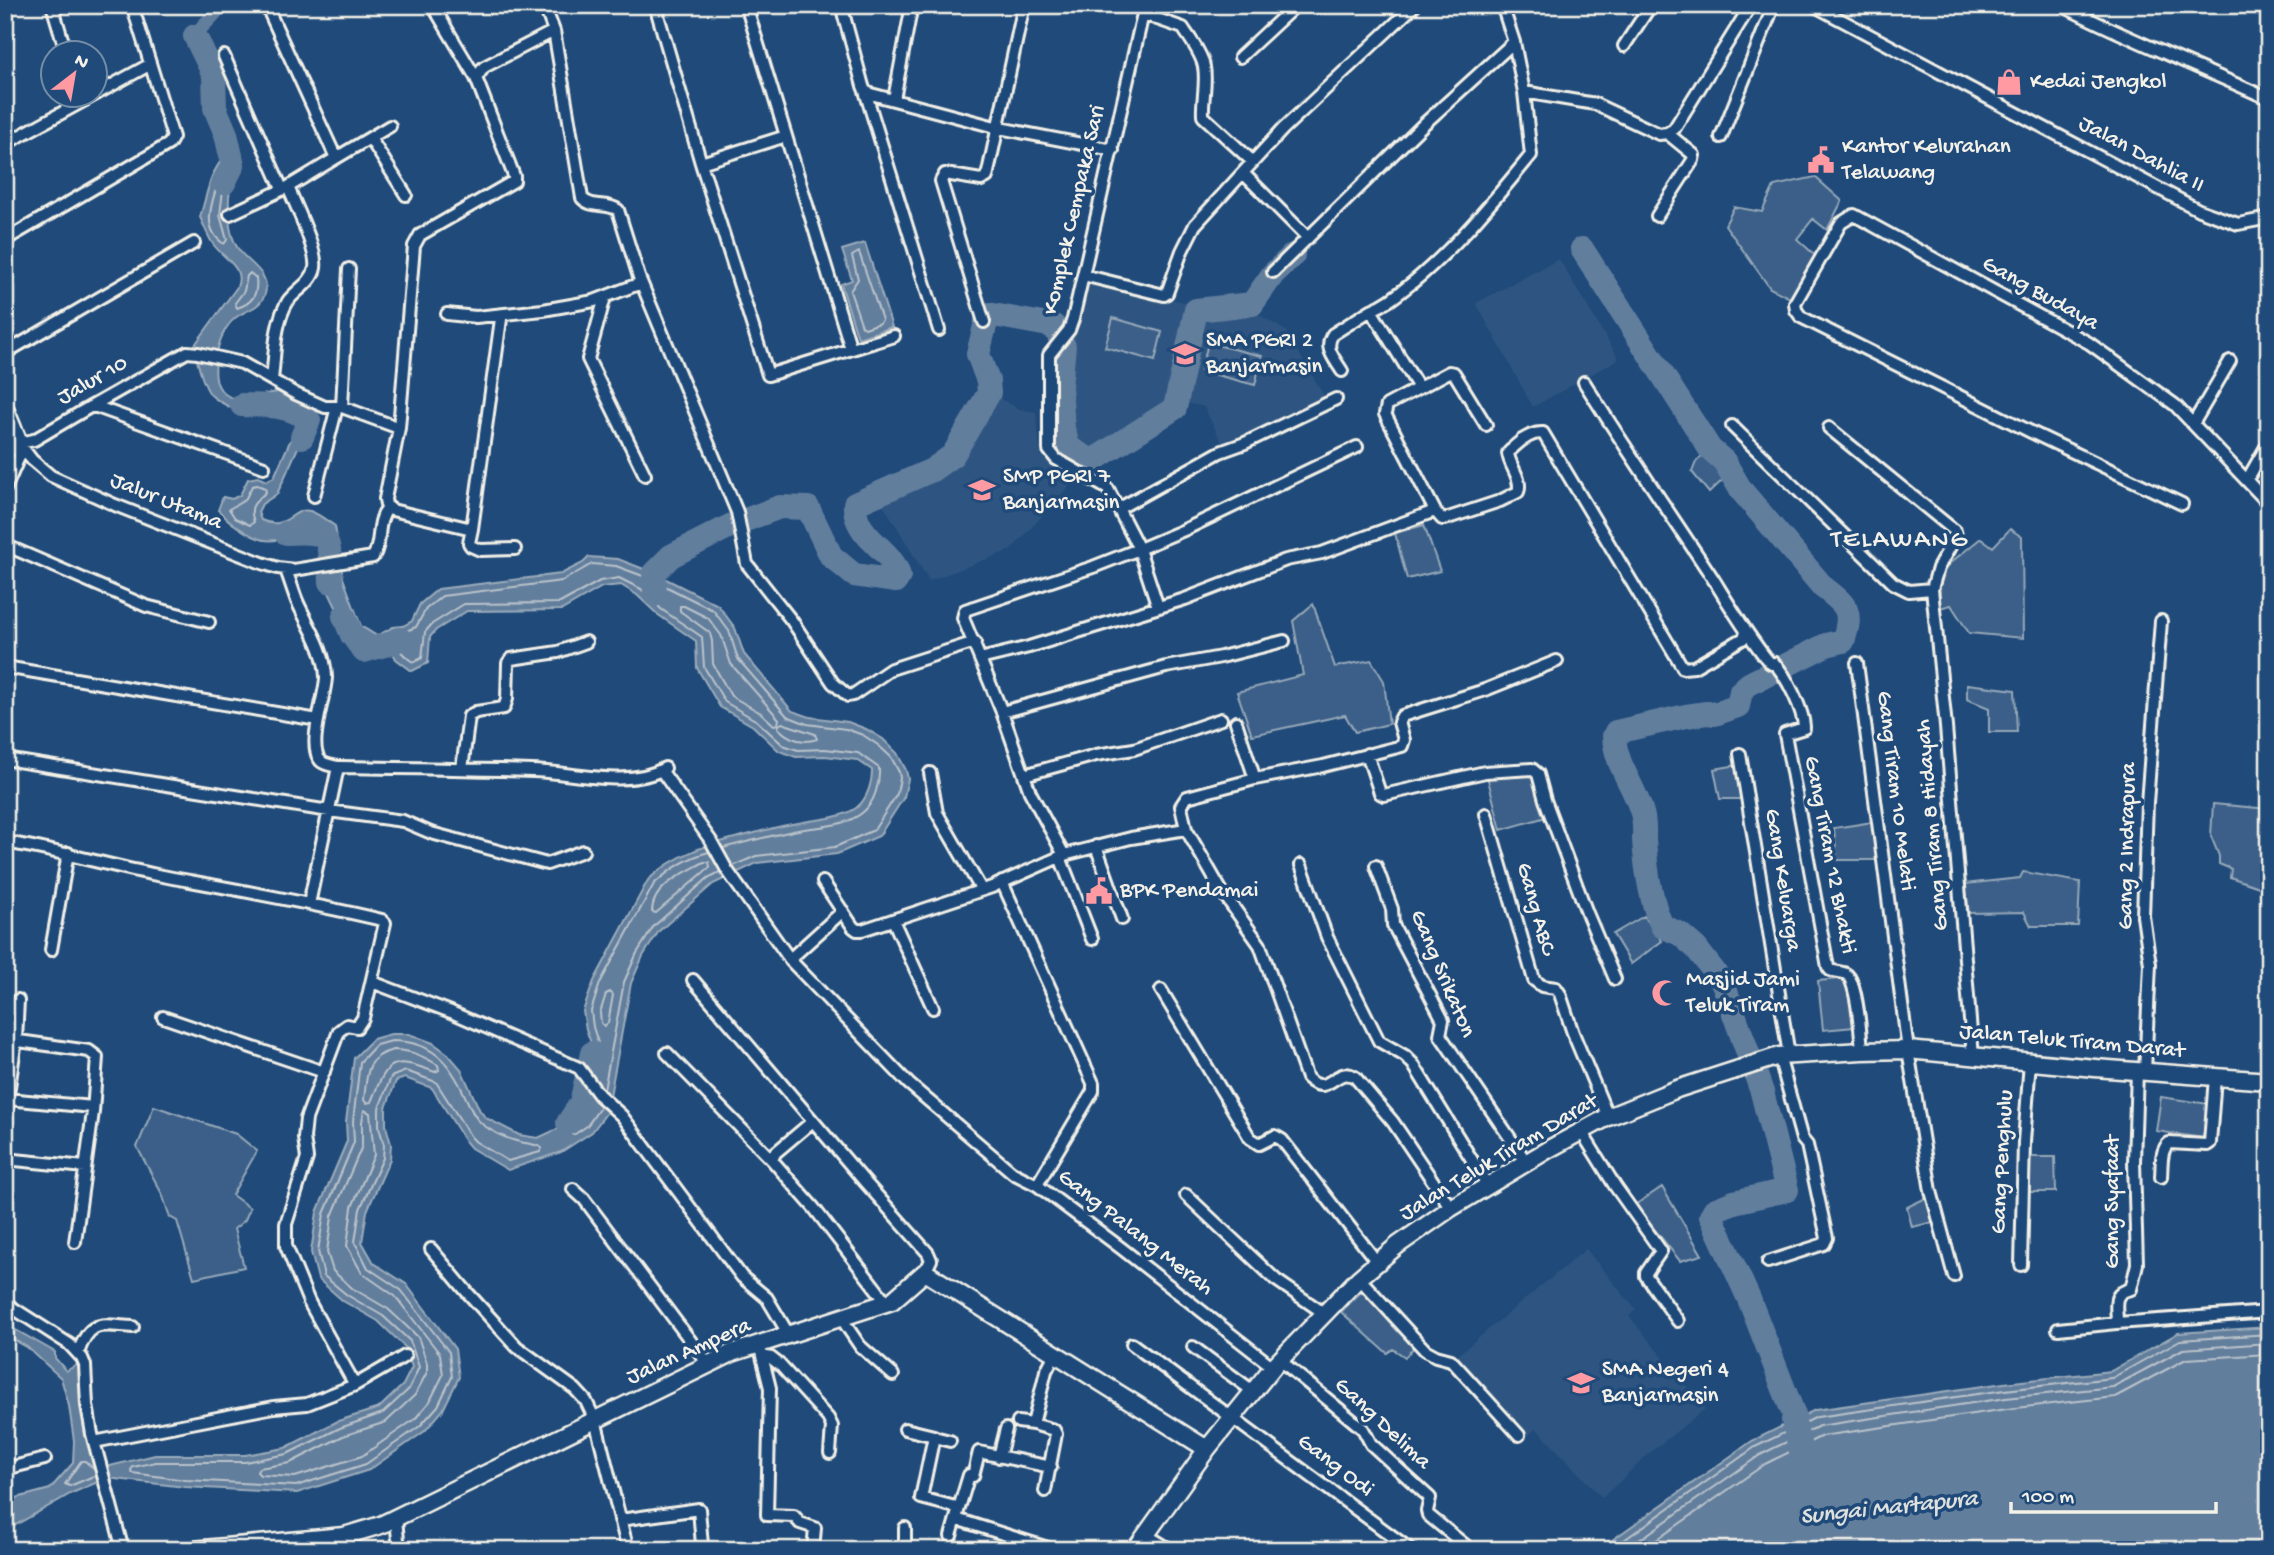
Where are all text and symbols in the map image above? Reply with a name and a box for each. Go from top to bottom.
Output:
north arrow [38,38,108,108]
text: N [70,49,92,75]
shop icon: Kedai Jengkol [1994,67,2024,97]
place label: Kedai Jengkol [2030,69,2167,96]
street label: Komplek Cempaka Sari [1038,102,1112,318]
street label: Jalan Dahlia II [2073,111,2209,199]
place label: Kantor Kelurahan Telawang [1840,134,2011,187]
public building icon: Kantor Kelurahan Telawang [1806,145,1836,175]
street label: Gang Budaya [1977,251,2104,338]
place label: SMA PGRI 2 Banjarmasin [1205,328,1323,381]
school or university icon: SMA PGRI 2 Banjarmasin [1170,339,1200,369]
street label: Jalur 10 [53,350,133,412]
place label: SMP PGRI 7 Banjarmasin [1002,464,1120,517]
street label: Jalur Utama [106,467,227,537]
school or university icon: SMP PGRI 7 Banjarmasin [967,475,997,505]
district label: TELAWANG [1829,526,1969,557]
street label: Gang Tiram 10 Melati [1869,690,1921,892]
street label: Gang Tiram 8 Hidayah [1910,718,1956,932]
street label: Gang Tiram 12 Bhakti [1797,754,1861,956]
street label: Gang 2 Indrapura [2113,761,2143,930]
street label: Gang Keluarga [1757,807,1807,954]
street label: Gang ABC [1509,860,1561,960]
public building icon: BPK Pendamai [1084,876,1114,906]
place label: BPK Pendamai [1119,878,1258,905]
street label: Gang Srikaton [1403,906,1481,1042]
place label: Masjid Jami Teluk Tiram [1684,967,1800,1020]
mosque icon: Masjid Jami Teluk Tiram [1650,978,1680,1008]
street label: Jalan Teluk Tiram Darat [1958,1019,2187,1065]
street label: Jalan Teluk Tiram Darat [1395,1087,1604,1228]
street label: Gang Penghulu [1986,1089,2020,1235]
street label: Gang Syafaat [2100,1134,2127,1269]
street label: Gang Palang Merah [1052,1164,1218,1302]
street label: Jalan Ampera [623,1312,756,1391]
place label: SMA Negeri 4 Banjarmasin [1601,1357,1729,1410]
school or university icon: SMA Negeri 4 Banjarmasin [1566,1368,1596,1398]
street label: Gang Delima [1328,1372,1437,1477]
street label: Gang Odi [1291,1428,1379,1504]
scale bar [2011,1471,2216,1515]
water label: Sungai Martapura [1799,1485,1981,1533]
text: 100 m [2021,1486,2074,1511]

